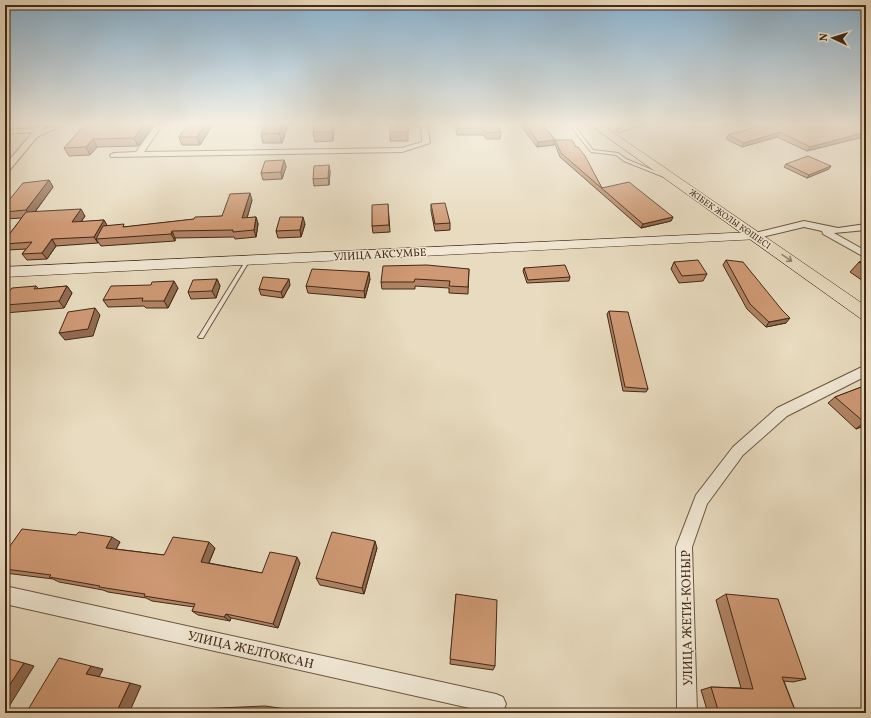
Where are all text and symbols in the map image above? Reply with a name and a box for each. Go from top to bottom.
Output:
north arrow [813,18,853,58]
text: N [817,33,832,42]
street label: ЖІБЕК ЖОЛЫ КӨШЕСІ [686,186,773,253]
street label: УЛИЦА АКСУМБЕ [333,246,427,265]
one-way arrow [781,254,792,262]
street label: УЛИЦА ЖЕТИ-КОНЫР [678,549,698,686]
street label: УЛИЦА ЖЕЛТОКСАН [186,628,316,674]

